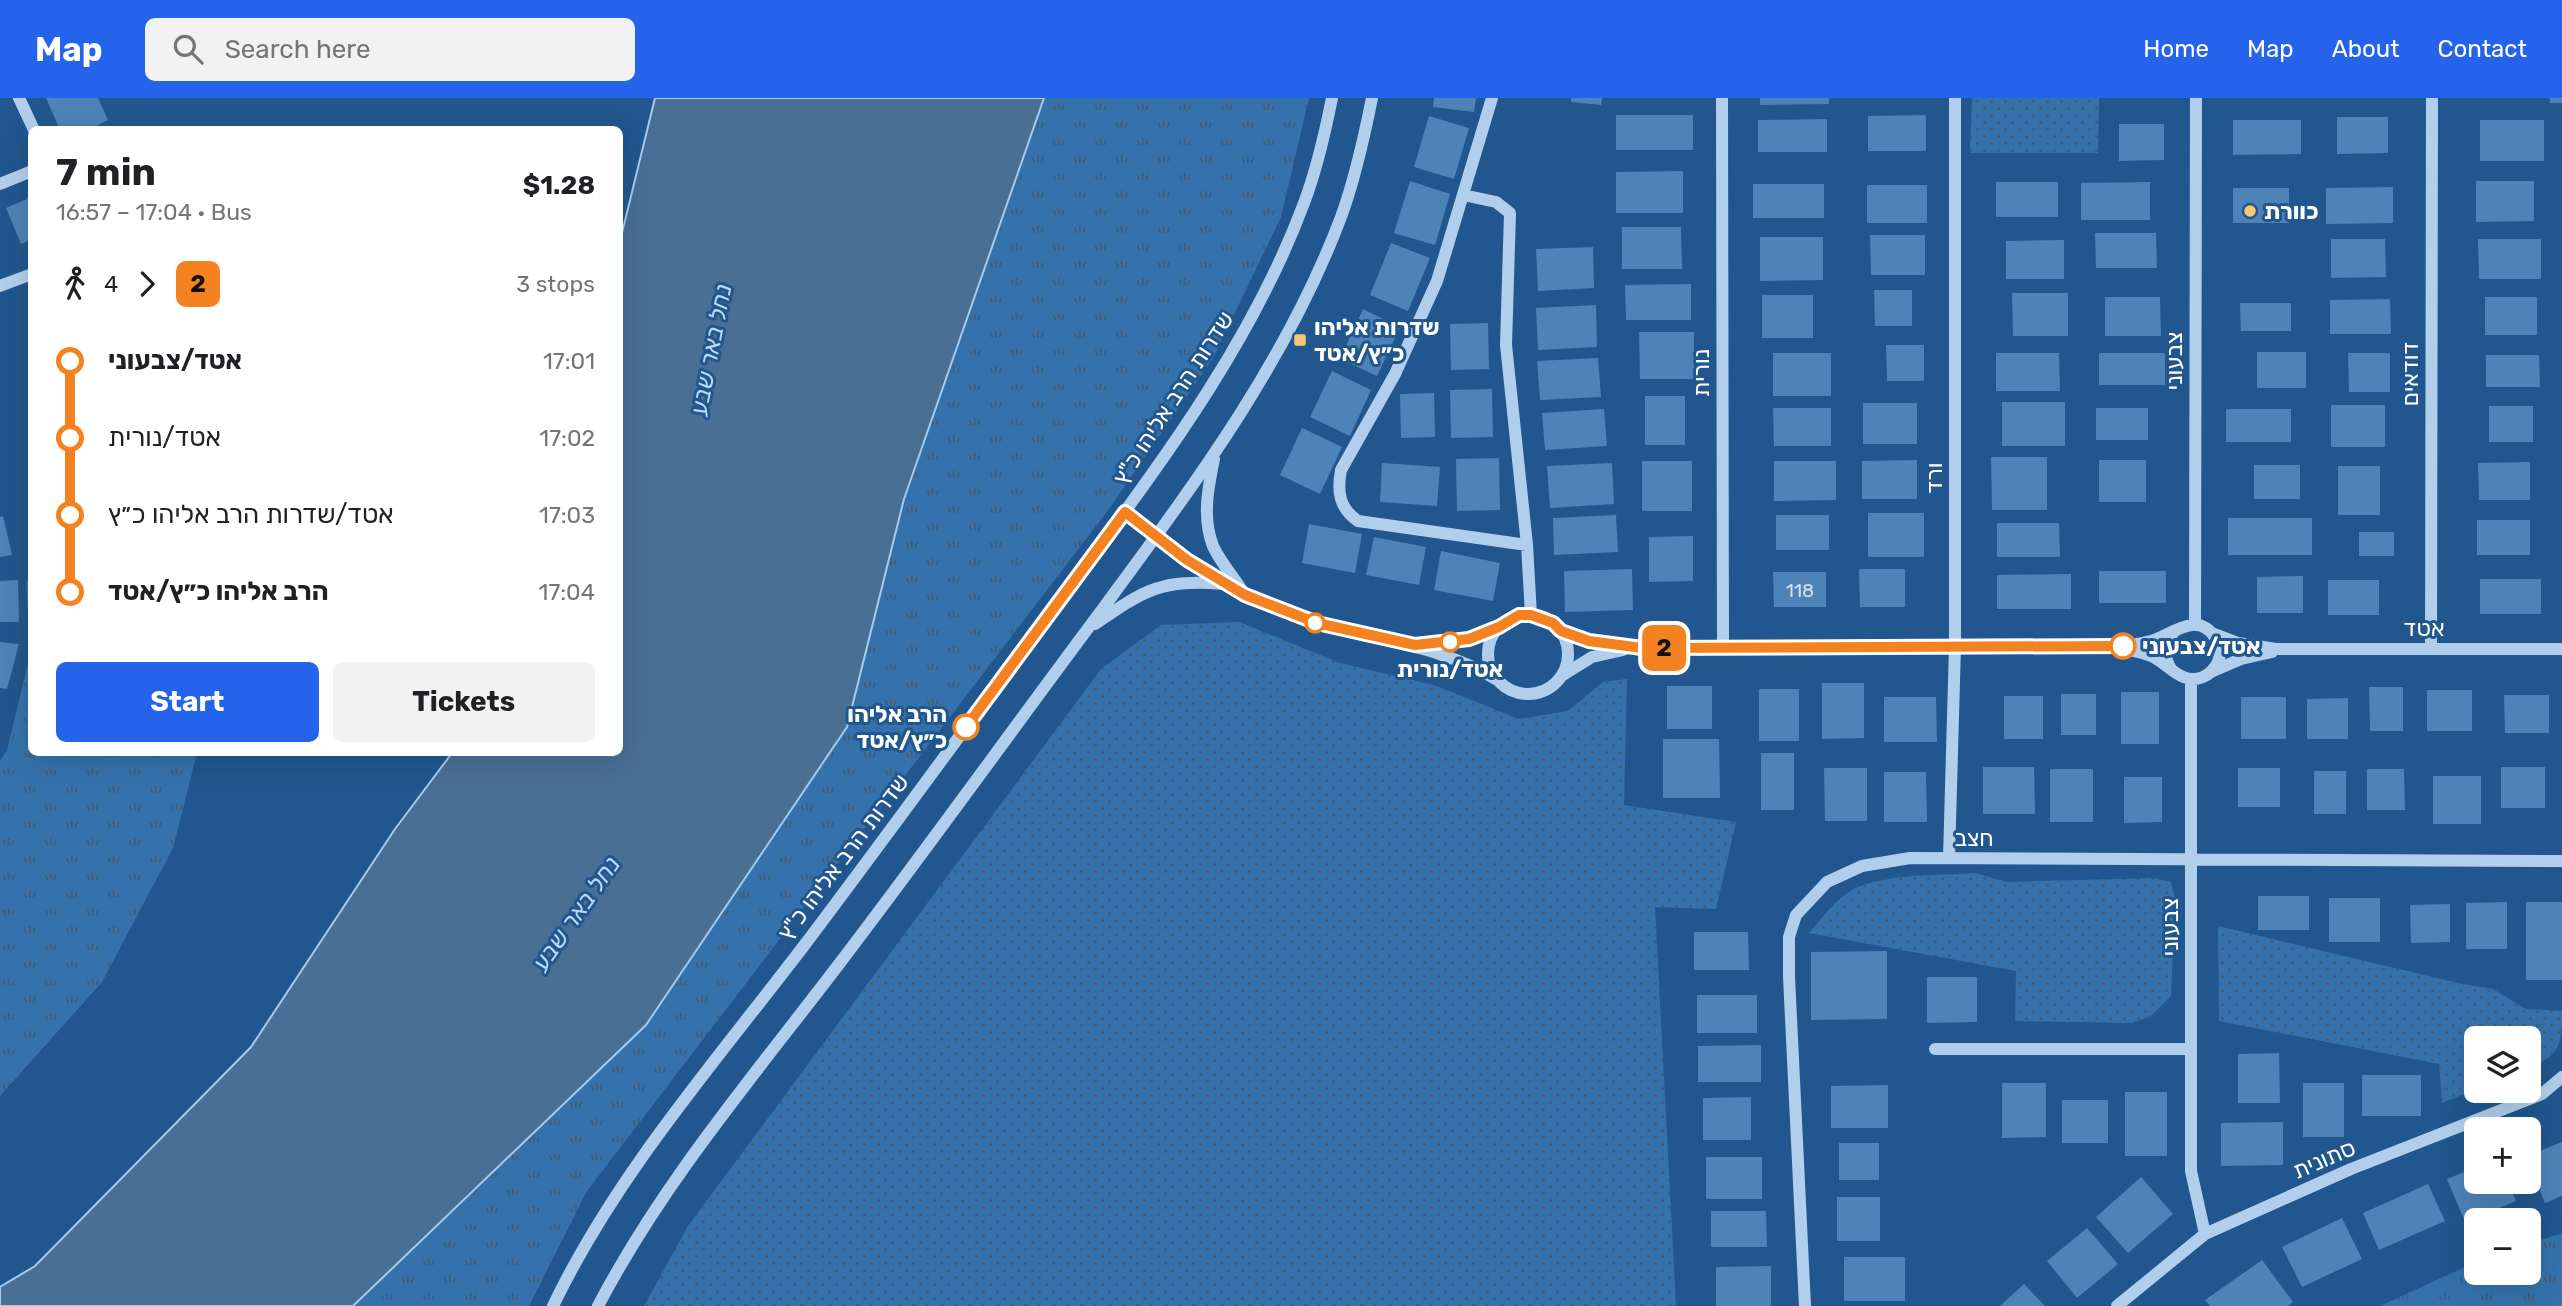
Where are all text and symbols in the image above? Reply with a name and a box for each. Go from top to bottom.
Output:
search box [145,18,635,81]
text: Map [35,30,103,69]
icon: search [169,30,207,68]
text: Search here [225,34,370,65]
text: Home [2143,35,2209,63]
text: Map [2247,35,2294,63]
text: About [2332,35,2400,63]
text: Contact [2438,35,2527,63]
text: 7 min [56,149,156,195]
text: $1.28 [523,170,595,201]
place label: כוורת [2264,197,2319,225]
text: 16:57 – 17:04 · Bus [56,198,252,226]
marker: כוורת [2242,203,2258,219]
icon: walk [56,265,94,303]
icon: forward [128,265,166,303]
text: 4 [104,270,118,298]
text: 2 [190,270,206,298]
text: 3 stops [516,270,595,298]
water label: נחל באר שבע [684,282,737,419]
street label: שדרות הרב אליהו כ"ץ [1107,306,1239,490]
place label: שדרות אליהו כ״ץ/אטד [1314,313,1440,367]
marker: שדרות אליהו כ״ץ/אטד [1292,332,1308,348]
street label: צבעוני [2160,332,2188,390]
street label: דודאים [2396,342,2424,406]
text: אטד/צבעוני [108,345,242,376]
text: 17:01 [543,347,595,375]
street label: נורית [1687,349,1715,397]
text: אטד/נורית [108,422,221,453]
text: 17:02 [539,424,595,452]
street label: ורד [1920,463,1948,493]
text: אטד/שדרות הרב אליהו כ״ץ [108,499,394,530]
text: 17:03 [539,501,595,529]
text: הרב אליהו כ״ץ/אטד [108,576,328,607]
text: 17:04 [539,578,595,606]
house number: 118 [1786,579,1814,602]
unlabelled marker [1305,613,1325,633]
street label: אטד [2404,614,2444,642]
line badge: 2 [1641,625,1687,671]
marker: אטד/נורית [1440,632,1460,652]
place label: אטד/צבעוני [2142,632,2261,660]
marker: אטד/צבעוני [2110,633,2136,659]
text: 2 [1656,634,1672,662]
place label: אטד/נורית [1397,655,1503,683]
button: Start [56,662,319,742]
button: Tickets [333,662,595,742]
place label: הרב אליהו כ״ץ/אטד [847,700,947,754]
marker: הרב אליהו כ״ץ/אטד [953,714,979,740]
street label: שדרות הרב אליהו כ"ץ [771,768,915,946]
street label: חצב [1954,824,1994,852]
water label: נחל באר שבע [526,851,626,977]
street label: צבעוני [2156,898,2184,956]
map controls [2464,1026,2541,1285]
button: layers [2464,1026,2541,1103]
button: + [2464,1117,2541,1194]
street label: סתונית [2288,1133,2360,1185]
button: − [2464,1208,2541,1285]

